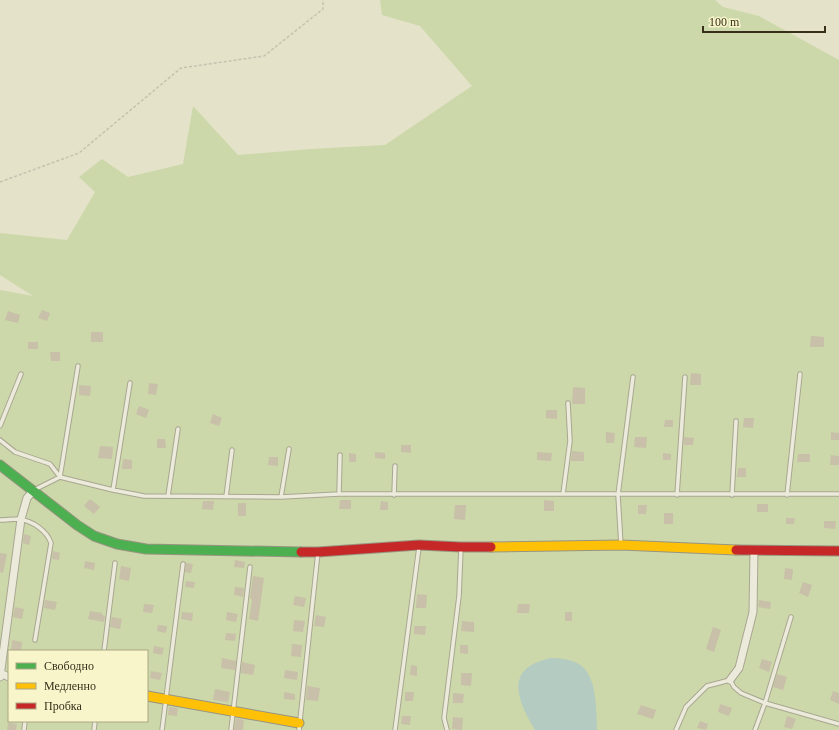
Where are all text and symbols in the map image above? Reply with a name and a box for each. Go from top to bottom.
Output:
scale bar [703,8,825,34]
text: 100 m [709,15,740,29]
legend [8,650,148,722]
text: Свободно [44,659,94,673]
text: Медленно [44,679,96,693]
text: Пробка [44,699,82,713]

